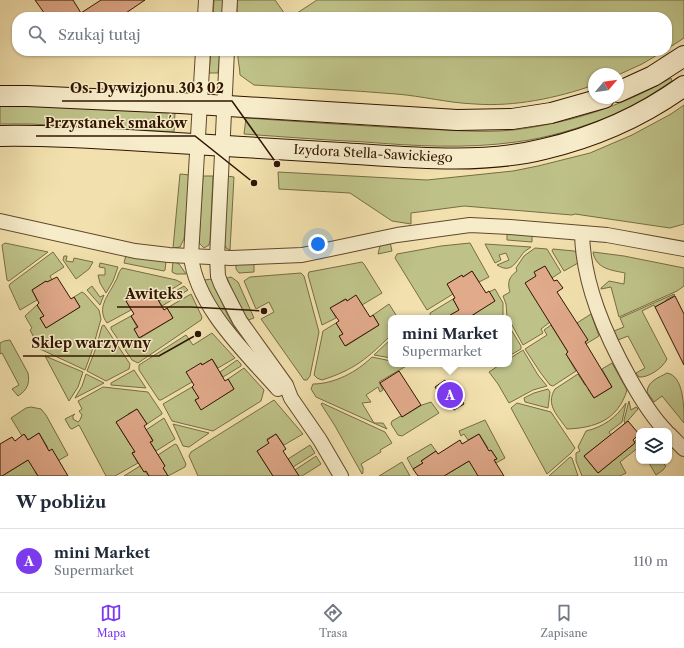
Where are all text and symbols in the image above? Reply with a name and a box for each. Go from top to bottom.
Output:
search box [12,12,672,56]
icon: search [26,23,48,45]
text: Szukaj tutaj [58,25,140,44]
north arrow [588,68,624,104]
callout: Os. Dywizjonu 303 02 [62,75,232,101]
text: Os. Dywizjonu 303 02 [70,79,224,97]
callout: Przystanek smaków [36,110,195,136]
text: Przystanek smaków [45,114,188,132]
street label: Izydora Stella-Sawickiego [293,141,453,165]
your location [308,234,328,254]
callout: Awiteks [117,281,191,307]
text: Awiteks [124,285,183,303]
popup [388,315,512,367]
text: mini Market [402,324,498,343]
callout: Sklep warzywny [23,330,159,356]
text: Sklep warzywny [31,334,151,352]
text: Supermarket [402,343,482,359]
pin: A [437,380,463,410]
map controls [636,428,672,464]
button: layers [636,428,672,464]
text: W pobliżu [16,492,106,512]
text: mini Market [54,543,150,562]
text: A [24,553,34,569]
text: 110 m [633,553,668,569]
text: Supermarket [54,562,134,578]
tab: Mapa [97,602,126,640]
tab: Trasa [319,602,347,640]
tab: Zapisane [540,602,587,640]

